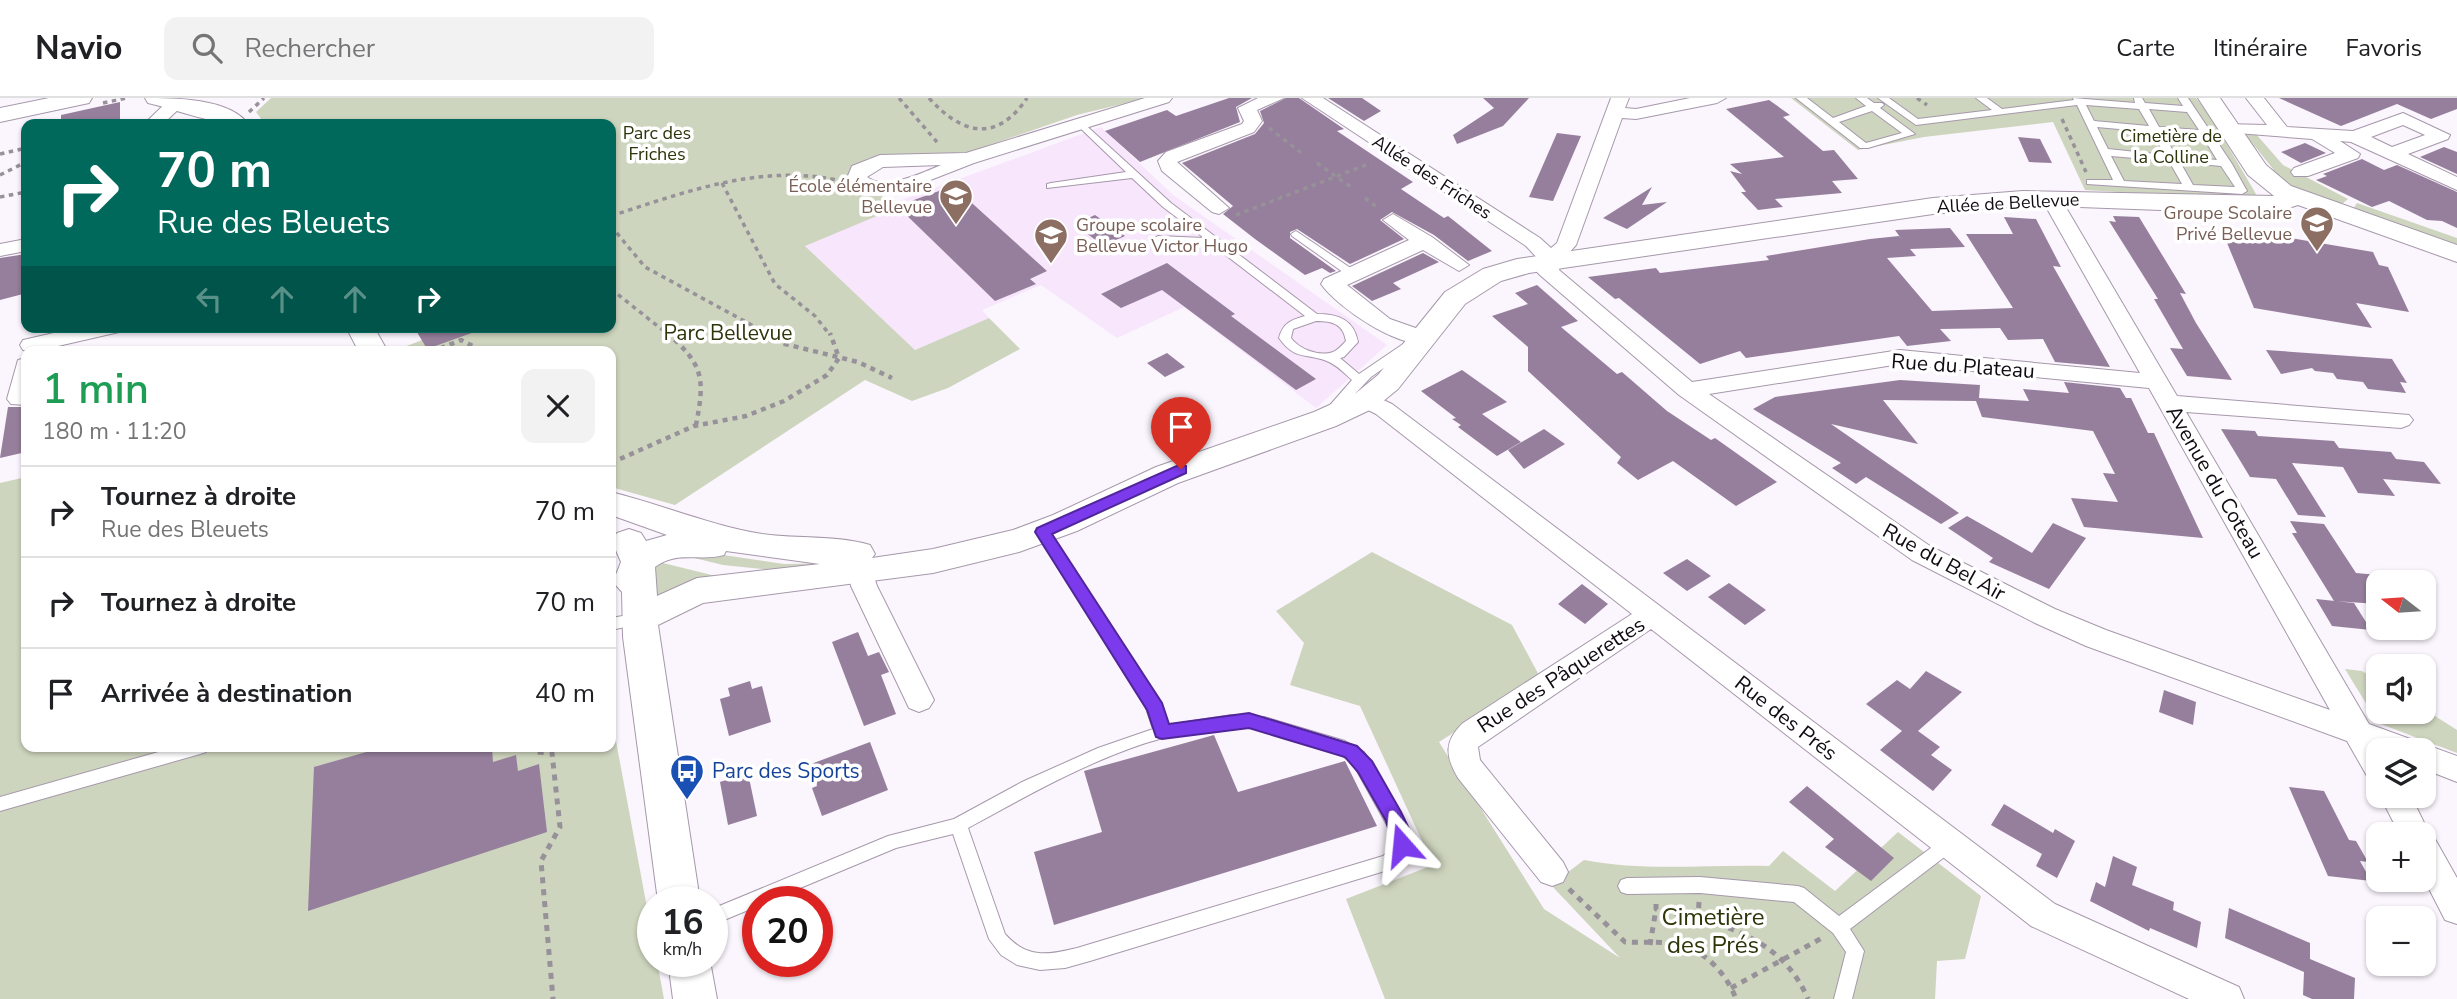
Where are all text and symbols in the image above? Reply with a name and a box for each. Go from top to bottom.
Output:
search box [164,17,654,80]
text: Navio [35,26,122,71]
icon: search [188,29,226,67]
text: Rechercher [244,31,375,66]
text: Carte [2116,32,2175,64]
text: Itinéraire [2213,32,2307,64]
text: Favoris [2345,32,2422,64]
park label: Parc des Friches [623,121,691,166]
park label: Cimetière de la Colline [2120,124,2222,169]
street label: Allée des Friches [1368,129,1496,225]
text: 70 m [157,137,272,204]
icon: right [42,147,133,238]
place label: École élémentaire Bellevue [788,174,932,219]
school or university icon: École élémentaire Bellevue [937,177,975,226]
street label: Allée de Bellevue [1936,187,2080,219]
text: Rue des Bleuets [157,201,390,244]
place label: Groupe Scolaire Privé Bellevue [2164,201,2292,246]
school or university icon: Groupe Scolaire Privé Bellevue [2298,204,2336,253]
place label: Groupe scolaire Bellevue Victor Hugo [1076,213,1248,258]
school or university icon: Groupe scolaire Bellevue Victor Hugo [1032,216,1070,265]
icon: left [190,280,228,318]
icon: ahead [263,280,301,318]
icon: ahead [336,280,374,318]
icon: right [409,280,447,318]
park label: Parc Bellevue [664,319,792,347]
street label: Rue du Plateau [1890,347,2036,385]
text: 1 min [42,361,149,418]
button: close [521,369,595,443]
pin [1151,397,1211,469]
street label: Avenue du Coteau [2160,400,2270,564]
icon: arrive [1162,408,1200,446]
text: 180 m · 11:20 [42,416,187,447]
text: Tournez à droite [101,479,296,514]
icon: right [42,493,80,531]
text: 70 m [535,494,595,529]
text: Rue des Bleuets [101,514,269,545]
street label: Rue du Bel Air [1878,517,2011,608]
north arrow [2366,570,2436,640]
map controls [2366,570,2436,976]
icon: right [42,584,80,622]
text: Tournez à droite [101,585,296,620]
text: 70 m [535,585,595,620]
street label: Rue des Pâquerettes [1472,610,1650,740]
button: sound [2366,654,2436,724]
street label: Rue des Prés [1729,669,1843,767]
icon: arrive [42,675,80,713]
text: Arrivée à destination [101,676,352,711]
text: 40 m [535,676,595,711]
button: layers [2366,738,2436,808]
bus stop icon: Parc des Sports [668,752,706,801]
place label: Parc des Sports [712,757,860,785]
position arrow [1365,808,1439,882]
button: + [2366,822,2436,892]
speed limit sign: 20 [742,886,833,977]
text: 16 [661,899,704,946]
park label: Cimetière des Prés [1662,901,1764,961]
button: − [2366,906,2436,976]
text: km/h [663,937,702,961]

